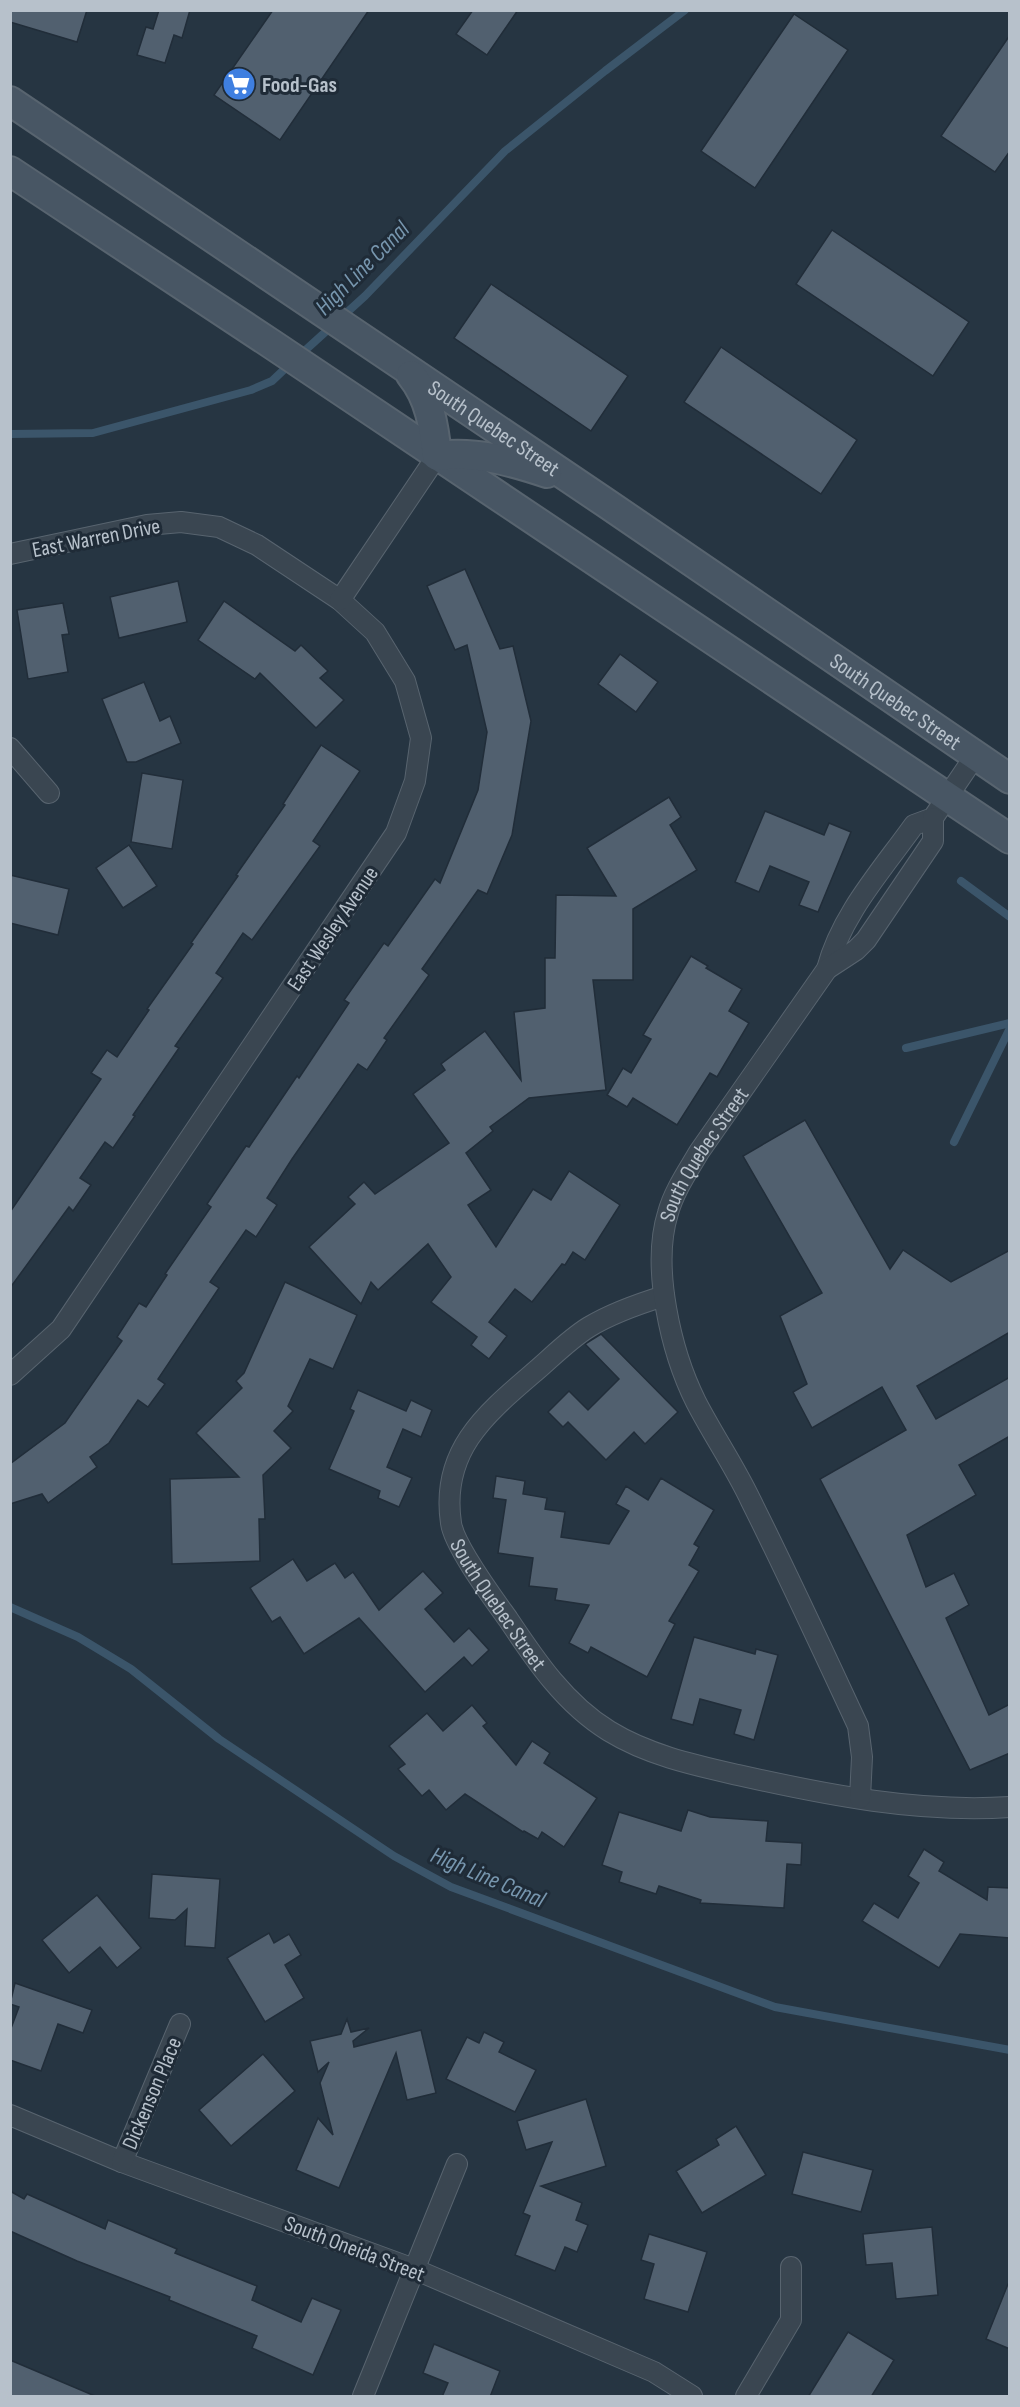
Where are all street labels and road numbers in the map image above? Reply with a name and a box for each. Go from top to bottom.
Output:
street label: South Quebec Street [422,375,565,483]
street label: East Warren Drive [30,513,163,564]
street label: South Quebec Street [824,648,966,757]
street label: East Wesley Avenue [282,861,385,996]
street label: South Quebec Street [654,1082,755,1225]
street label: South Quebec Street [443,1535,552,1677]
street label: Dickenson Place [117,2033,188,2154]
street label: South Oneida Street [280,2210,429,2289]

